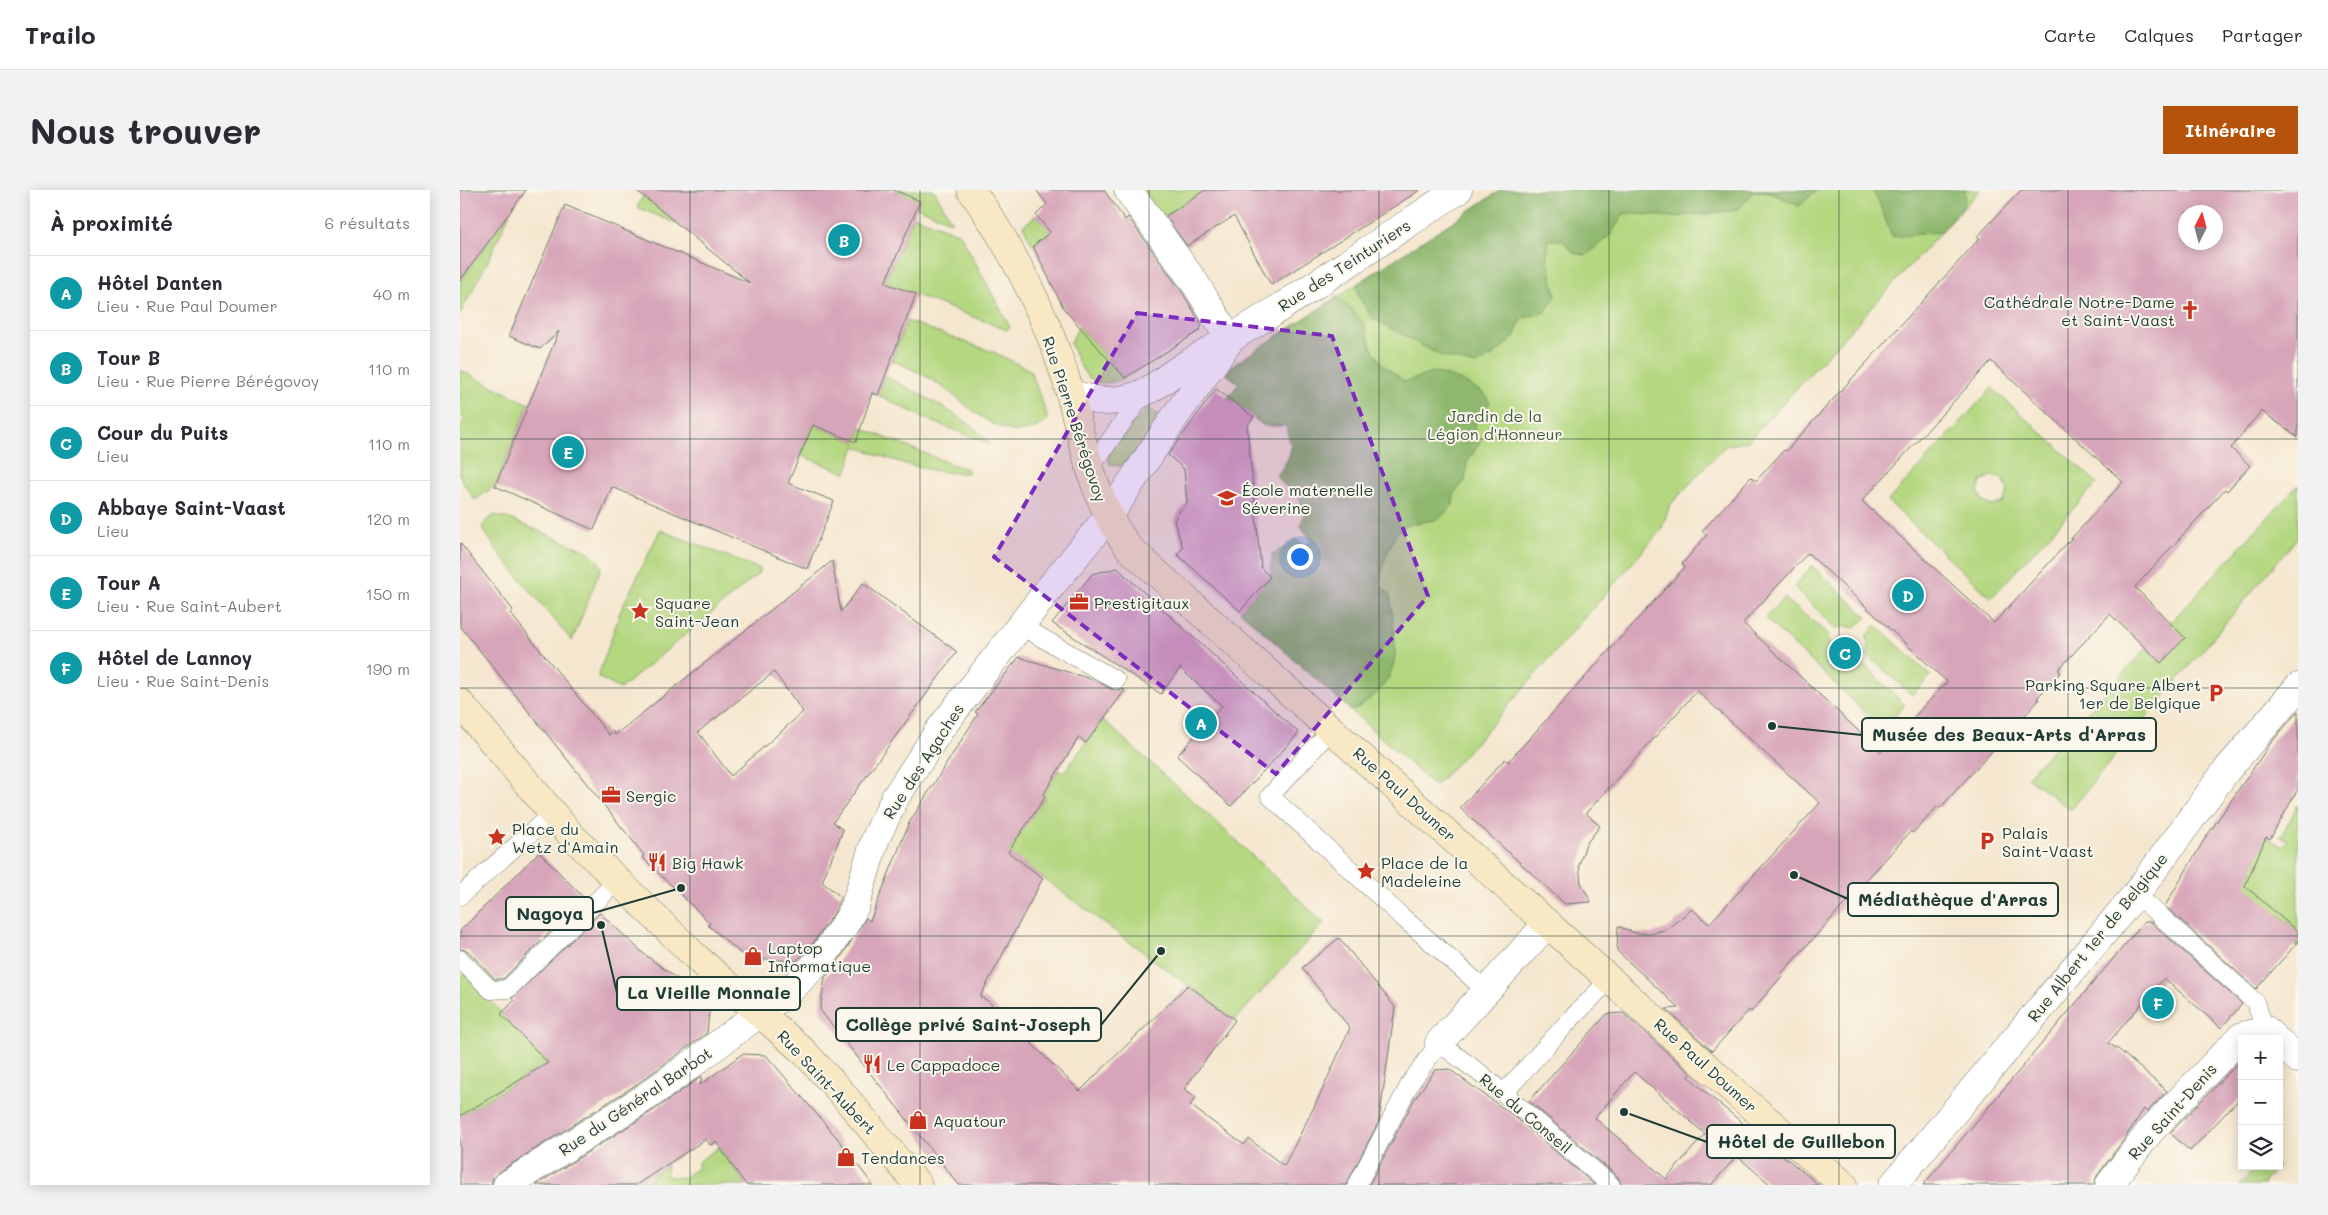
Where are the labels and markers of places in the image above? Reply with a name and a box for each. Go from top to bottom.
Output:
pin: B [828,221,860,259]
place label: Cathédrale Notre-Dame et Saint-Vaast [1984,291,2175,330]
church icon: Cathédrale Notre-Dame et Saint-Vaast [2179,299,2201,321]
pin: E [552,433,584,471]
place label: École maternelle Séverine [1242,479,1374,518]
school or university icon: École maternelle Séverine [1216,487,1238,509]
pin: D [1892,576,1924,614]
office icon: Prestigitaux [1068,591,1090,613]
place label: Square Saint-Jean [655,592,739,631]
place label: Prestigitaux [1094,592,1190,613]
place icon: Square Saint-Jean [629,600,651,622]
pin: C [1829,634,1861,672]
place label: Parking Square Albert 1er de Belgique [2025,674,2201,713]
parking icon: Parking Square Albert 1er de Belgique [2205,682,2227,704]
pin: A [1185,704,1217,742]
callout: Musée des Beaux-Arts d'Arras [1862,718,2156,751]
office icon: Sergic [600,784,622,806]
place label: Sergic [626,785,677,806]
place label: Place du Wetz d'Amain [512,818,618,857]
place label: Palais Saint-Vaast [2002,822,2094,861]
place icon: Place du Wetz d'Amain [486,826,508,848]
parking icon: Palais Saint-Vaast [1976,830,1998,852]
restaurant icon: Big Hawk [646,851,668,873]
place label: Big Hawk [672,852,744,873]
place label: Place de la Madeleine [1381,852,1468,891]
place icon: Place de la Madeleine [1355,860,1377,882]
callout: Médiathèque d'Arras [1848,883,2058,916]
callout: Nagoya [506,897,593,930]
place label: Laptop Informatique [768,937,871,976]
shop icon: Laptop Informatique [742,945,764,967]
callout: La Vieille Monnaie [617,977,800,1010]
pin: F [2142,984,2174,1022]
callout: Collège privé Saint-Joseph [836,1008,1101,1041]
restaurant icon: Le Cappadoce [861,1053,883,1075]
place label: Le Cappadoce [887,1054,1001,1075]
shop icon: Aquatour [907,1109,929,1131]
place label: Aquatour [933,1110,1006,1131]
callout: Hôtel de Guillebon [1707,1125,1895,1158]
shop icon: Tendances [835,1146,857,1168]
place label: Tendances [861,1147,945,1168]

